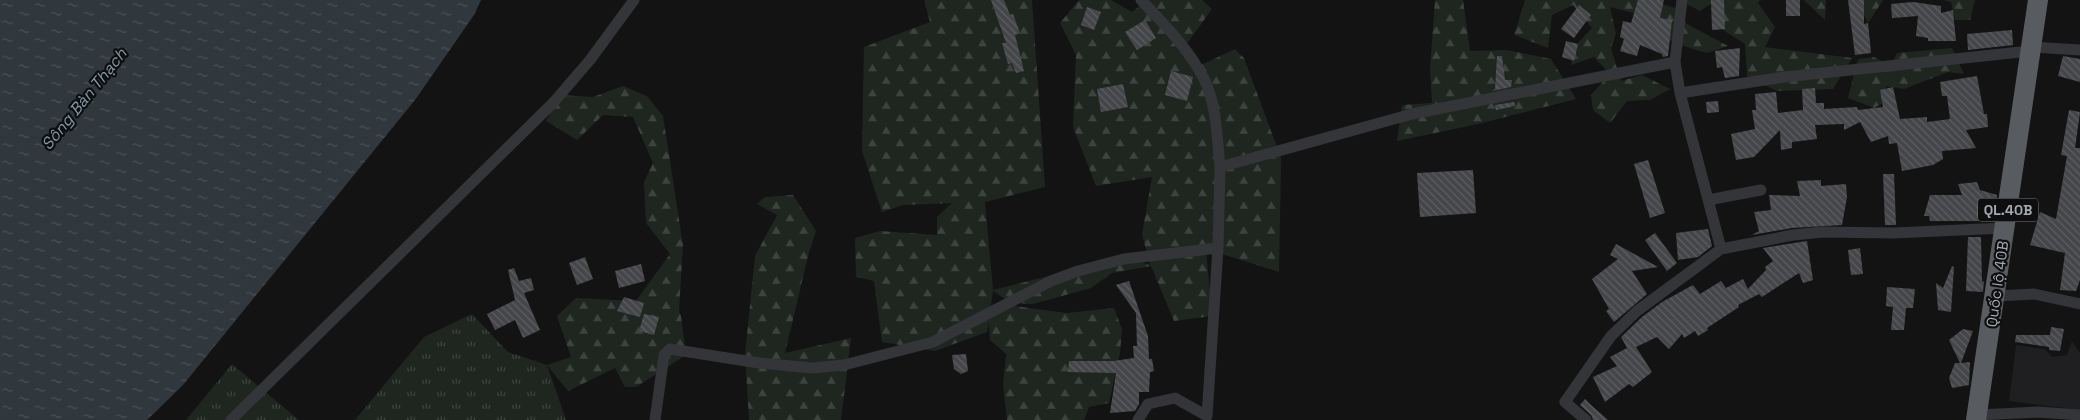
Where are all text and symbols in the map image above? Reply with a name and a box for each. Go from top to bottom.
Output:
water label: Sông Bàn Thạch [37,43,132,154]
road number: QL.40B [1978,198,2038,222]
street label: Quốc lộ 40B [1982,240,2012,328]

